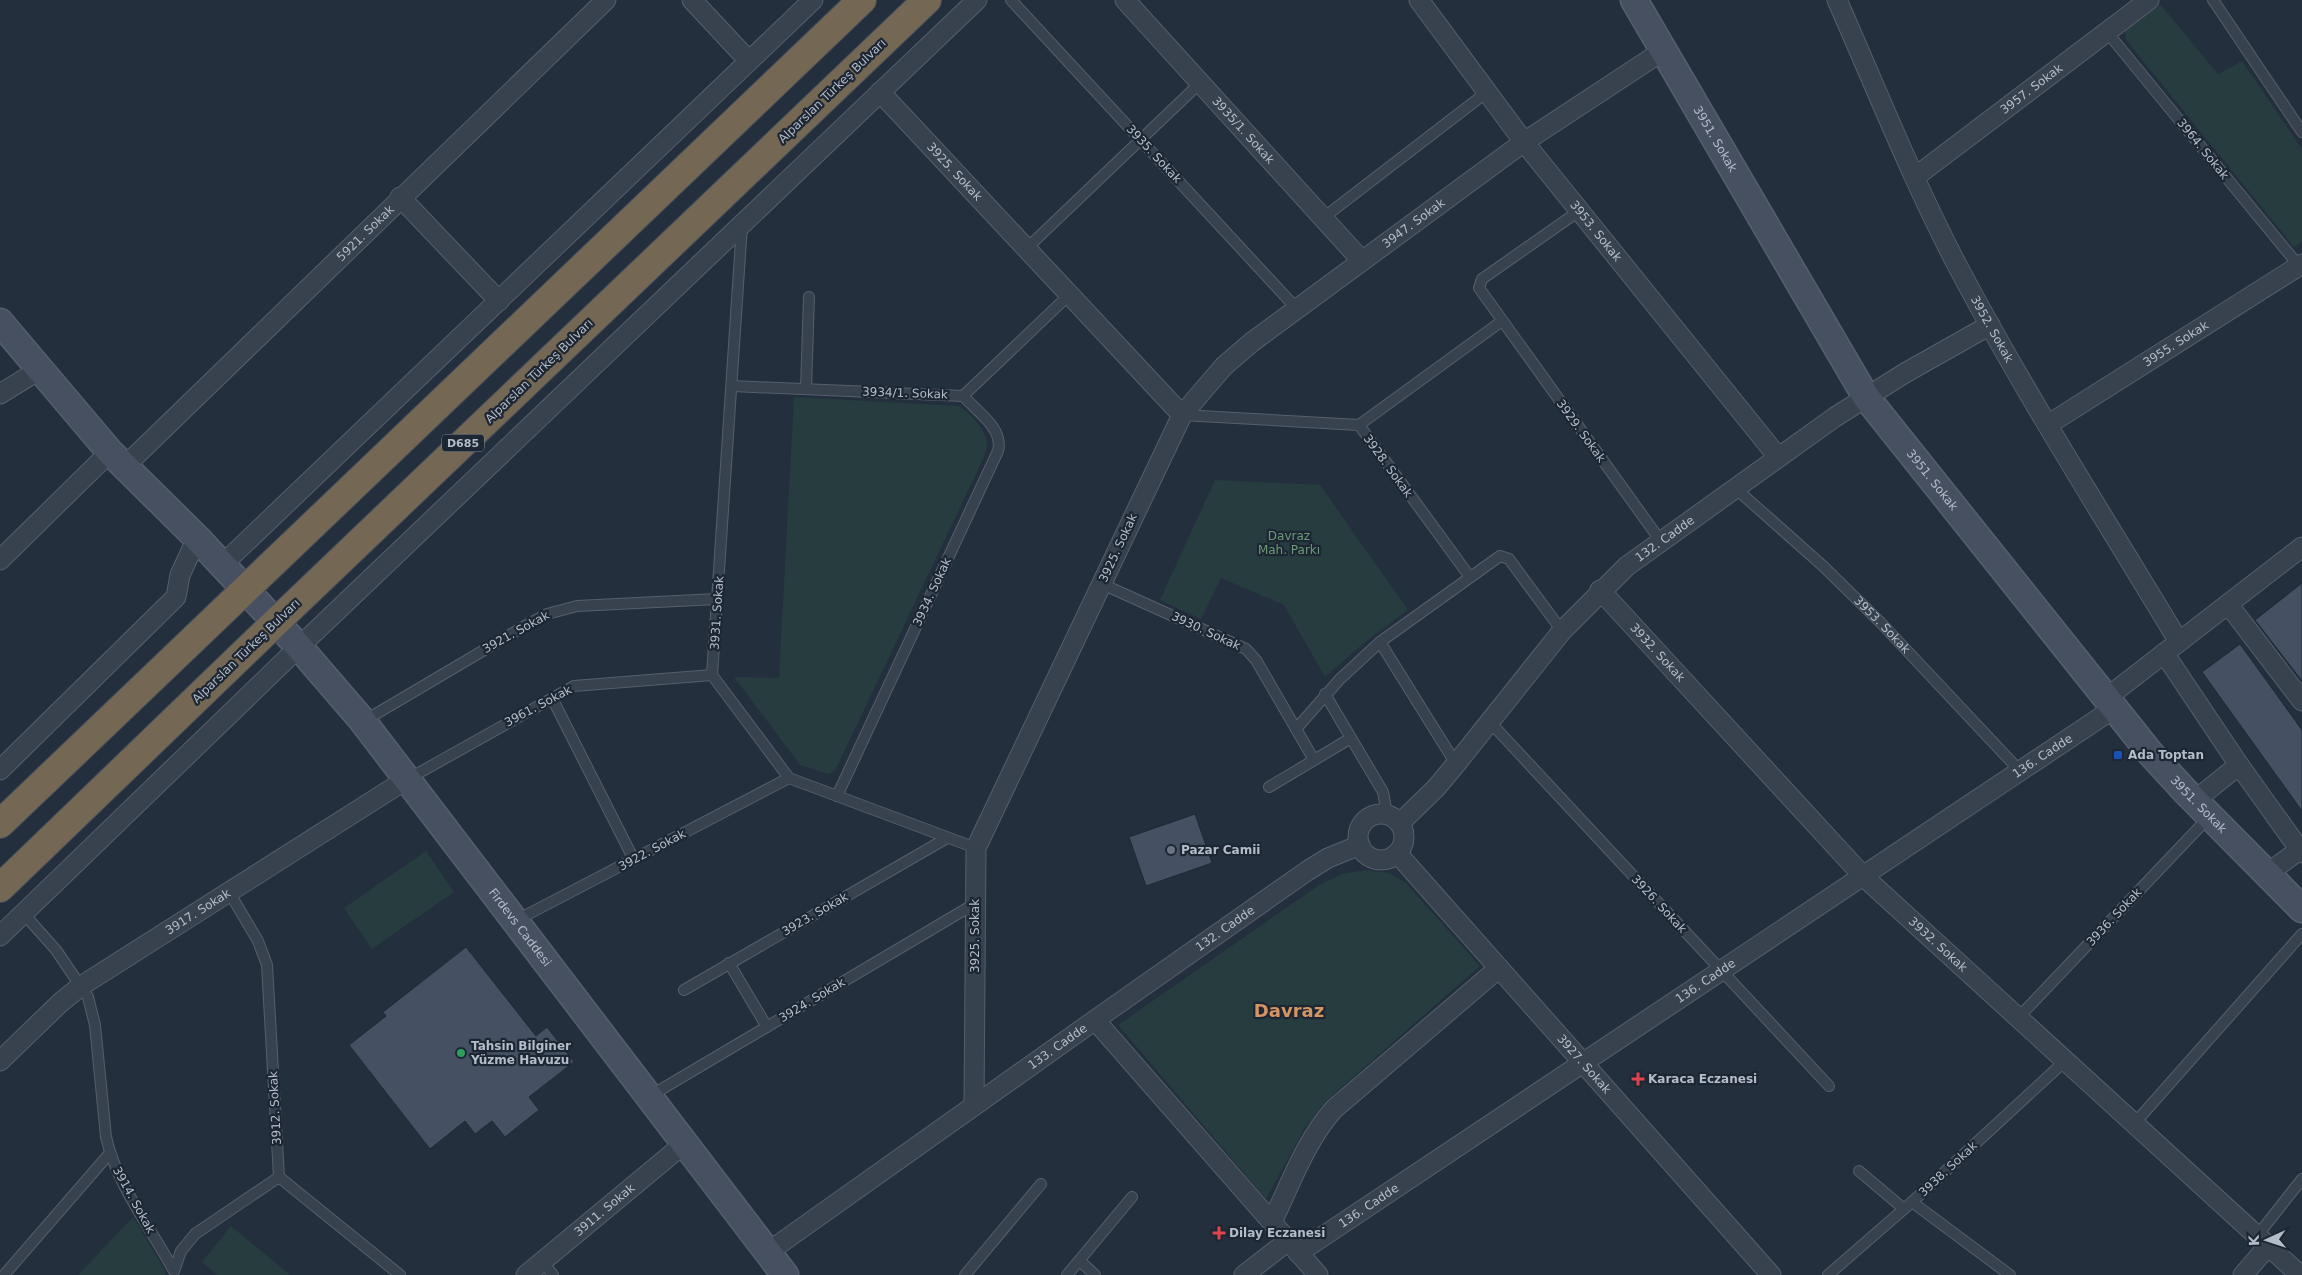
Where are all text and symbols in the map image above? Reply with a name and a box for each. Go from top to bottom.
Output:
street label: Alparslan Türkeş Bulvarı [775,36,889,146]
street label: 3957. Sokak [1998,61,2065,117]
street label: 3935/1. Sokak [1209,94,1277,167]
street label: 3951. Sokak [1690,103,1740,175]
street label: 3964. Sokak [2174,116,2232,182]
street label: 3935. Sokak [1124,122,1184,186]
street label: 3925. Sokak [924,140,985,204]
street label: 3947. Sokak [1380,196,1448,251]
street label: 3953. Sokak [1567,198,1625,264]
street label: 5921. Sokak [334,202,397,264]
street label: 3952. Sokak [1968,293,2016,365]
street label: Alparslan Türkeş Bulvarı [482,316,596,426]
street label: 3955. Sokak [2141,318,2211,370]
street label: 3934/1. Sokak [862,385,948,401]
street label: 3929. Sokak [1554,397,1608,465]
street label: 3928. Sokak [1361,432,1415,500]
road number: D685 [442,434,484,452]
street label: 3951. Sokak [1904,447,1961,513]
street label: 3925. Sokak [1096,511,1140,585]
street label: 132. Cadde [1633,513,1697,565]
park label: Davraz Mah. Parkı [1258,529,1320,557]
street label: 3934. Sokak [910,555,954,629]
street label: 3931. Sokak [707,575,727,650]
street label: 3953. Sokak [1851,593,1913,656]
street label: Alparslan Türkeş Bulvarı [189,596,303,706]
street label: 3921. Sokak [480,608,552,656]
street label: 3930. Sokak [1169,609,1243,653]
street label: 3932. Sokak [1627,621,1688,685]
street label: 3961. Sokak [502,682,574,730]
street label: 136. Cadde [2010,731,2075,781]
place label: Ada Toptan [2128,748,2204,762]
marker: Ada Toptan [2112,749,2124,761]
street label: 3951. Sokak [2168,773,2230,836]
street label: 3922. Sokak [616,826,688,874]
place label: Pazar Camii [1181,843,1260,857]
marker: Pazar Camii [1165,844,1177,856]
street label: 3926. Sokak [1629,872,1689,936]
street label: 3936. Sokak [2084,885,2144,949]
street label: 3917. Sokak [163,886,233,938]
street label: Firdevs Caddesi [486,886,554,969]
street label: 3923. Sokak [779,889,851,939]
street label: 3925. Sokak [968,899,982,973]
street label: 132. Cadde [1193,903,1257,954]
street label: 3932. Sokak [1906,914,1970,975]
street label: 136. Cadde [1673,956,1738,1006]
street label: 3924. Sokak [777,975,847,1025]
district label: Davraz [1254,1000,1324,1021]
street label: 133. Cadde [1025,1021,1090,1072]
street label: 3927. Sokak [1554,1032,1614,1097]
place label: Tahsin Bilginer Yüzme Havuzu [470,1039,571,1067]
marker: Tahsin Bilginer Yüzme Havuzu [455,1047,467,1059]
street label: 3912. Sokak [266,1071,284,1145]
place label: Karaca Eczanesi [1648,1072,1757,1086]
marker: Karaca Eczanesi [1632,1073,1644,1085]
street label: 3938. Sokak [1916,1139,1980,1199]
street label: 3914. Sokak [110,1164,158,1236]
street label: 3911. Sokak [571,1181,638,1239]
street label: 136. Cadde [1336,1181,1401,1231]
north arrow [2242,1215,2292,1265]
place label: Dilay Eczanesi [1229,1226,1325,1240]
marker: Dilay Eczanesi [1213,1227,1225,1239]
text: K [2246,1234,2262,1247]

